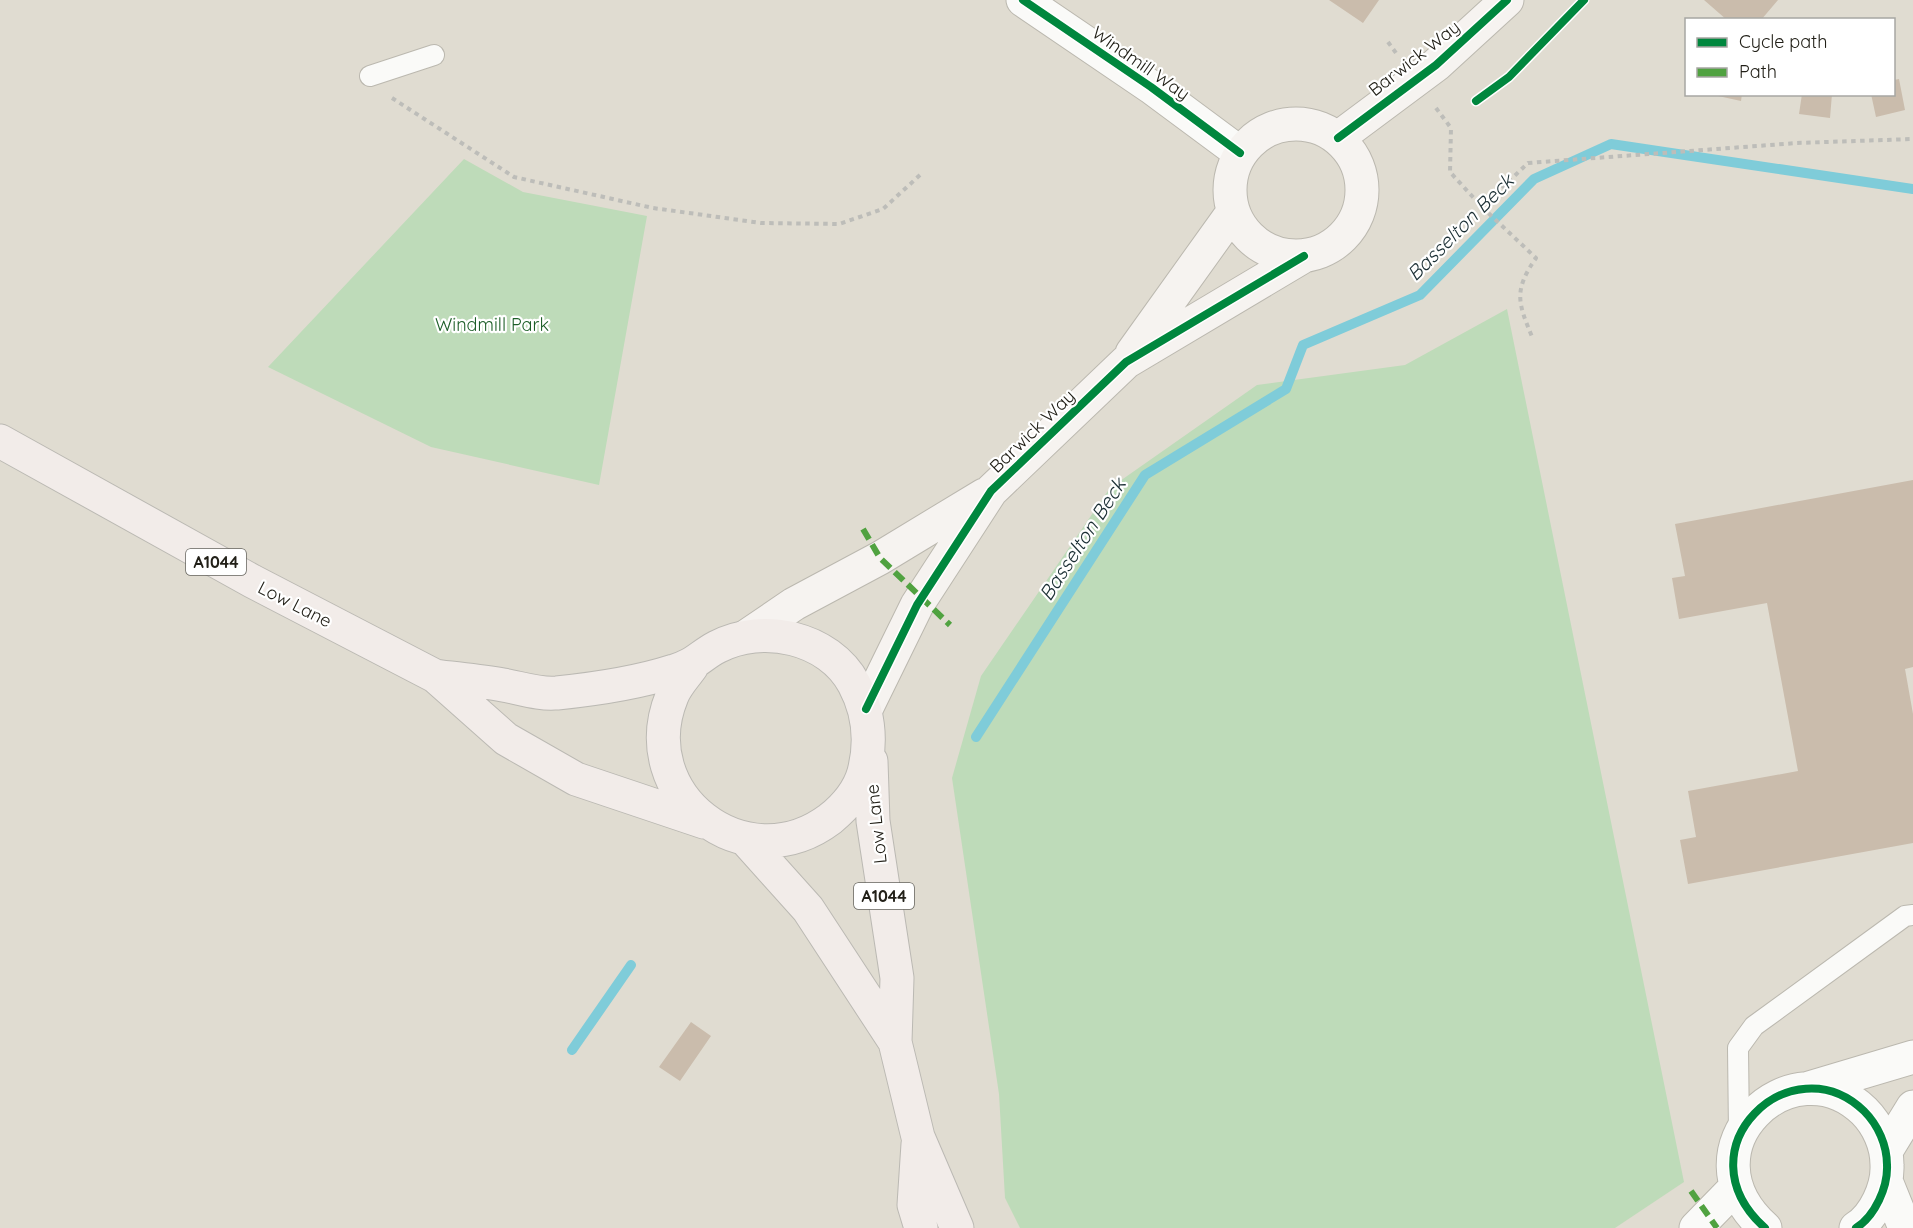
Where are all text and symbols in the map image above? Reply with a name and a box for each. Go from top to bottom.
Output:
street label: Barwick Way [1364,15,1464,101]
legend [1685,18,1895,96]
street label: Windmill Way [1088,21,1194,105]
text: Cycle path [1739,30,1827,53]
text: Path [1739,60,1777,83]
water label: Basselton Beck [1401,167,1520,286]
park label: Windmill Park [435,313,549,336]
street label: Barwick Way [984,384,1080,478]
water label: Basselton Beck [1033,471,1132,605]
road number: A1044 [186,549,246,575]
street label: Low Lane [254,576,336,632]
street label: Low Lane [860,783,892,865]
road number: A1044 [854,883,914,909]

